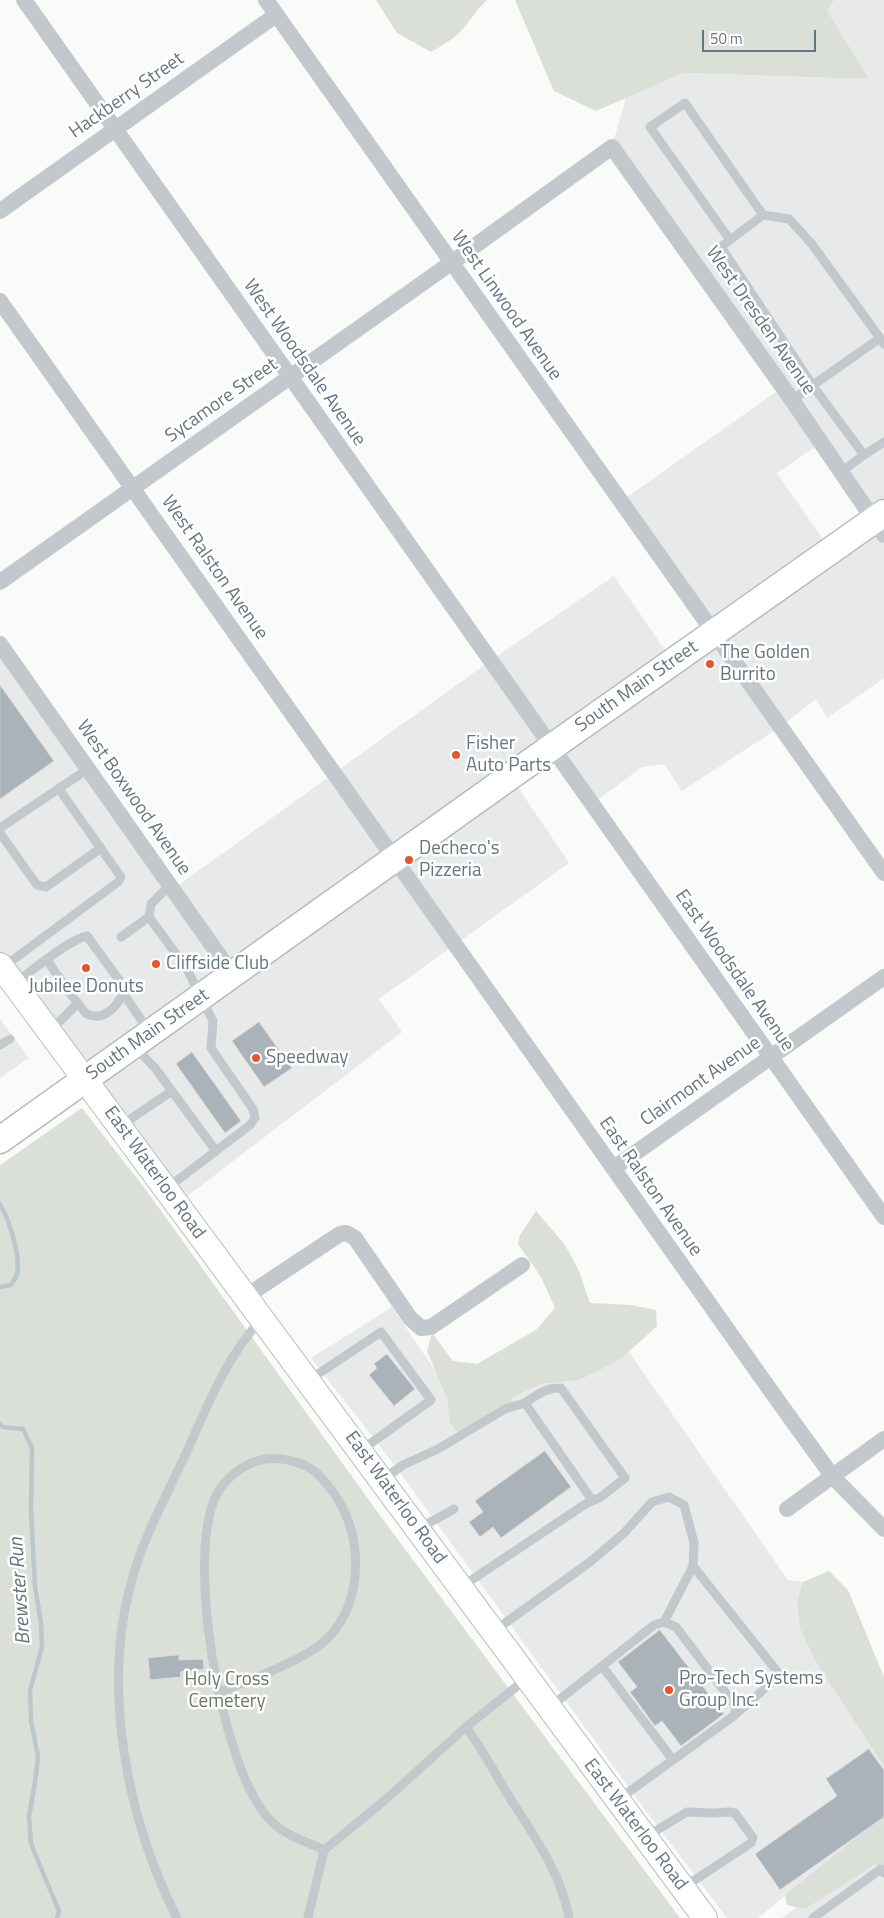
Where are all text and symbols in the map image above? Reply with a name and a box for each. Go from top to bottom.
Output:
scale bar [704,20,818,52]
text: 50 m [710,27,743,50]
street label: Hackberry Street [65,48,189,144]
street label: West Linwood Avenue [446,227,566,385]
street label: West Dresden Avenue [700,242,820,400]
street label: West Woodsdale Avenue [238,275,370,451]
street label: Sycamore Street [161,354,283,448]
street label: West Ralston Avenue [156,492,272,644]
street label: South Main Street [571,636,703,738]
place label: The Golden Burrito [720,642,810,686]
marker: The Golden Burrito [704,658,716,670]
street label: West Boxwood Avenue [71,716,195,880]
place label: Fisher Auto Parts [466,733,551,777]
marker: Fisher Auto Parts [450,749,462,761]
place label: Decheco's Pizzeria [419,838,500,882]
marker: Decheco's Pizzeria [403,854,415,866]
street label: East Woodsdale Avenue [670,886,798,1056]
place label: Cliffside Club [166,953,269,975]
marker: Cliffside Club [150,958,162,970]
marker: Jubilee Donuts [80,962,92,974]
place label: Jubilee Donuts [28,976,144,998]
street label: South Main Street [82,984,214,1086]
street label: Clairmont Avenue [637,1032,765,1132]
place label: Speedway [266,1047,349,1069]
marker: Speedway [250,1052,262,1064]
street label: East Waterloo Road [98,1102,210,1244]
street label: East Ralston Avenue [593,1113,707,1261]
street label: East Waterloo Road [339,1427,451,1569]
water label: Brewster Run [5,1537,37,1645]
place label: Pro-Tech Systems Group Inc. [679,1668,823,1712]
park label: Holy Cross Cemetery [185,1669,269,1713]
marker: Pro-Tech Systems Group Inc. [663,1684,675,1696]
street label: East Waterloo Road [578,1755,692,1895]

